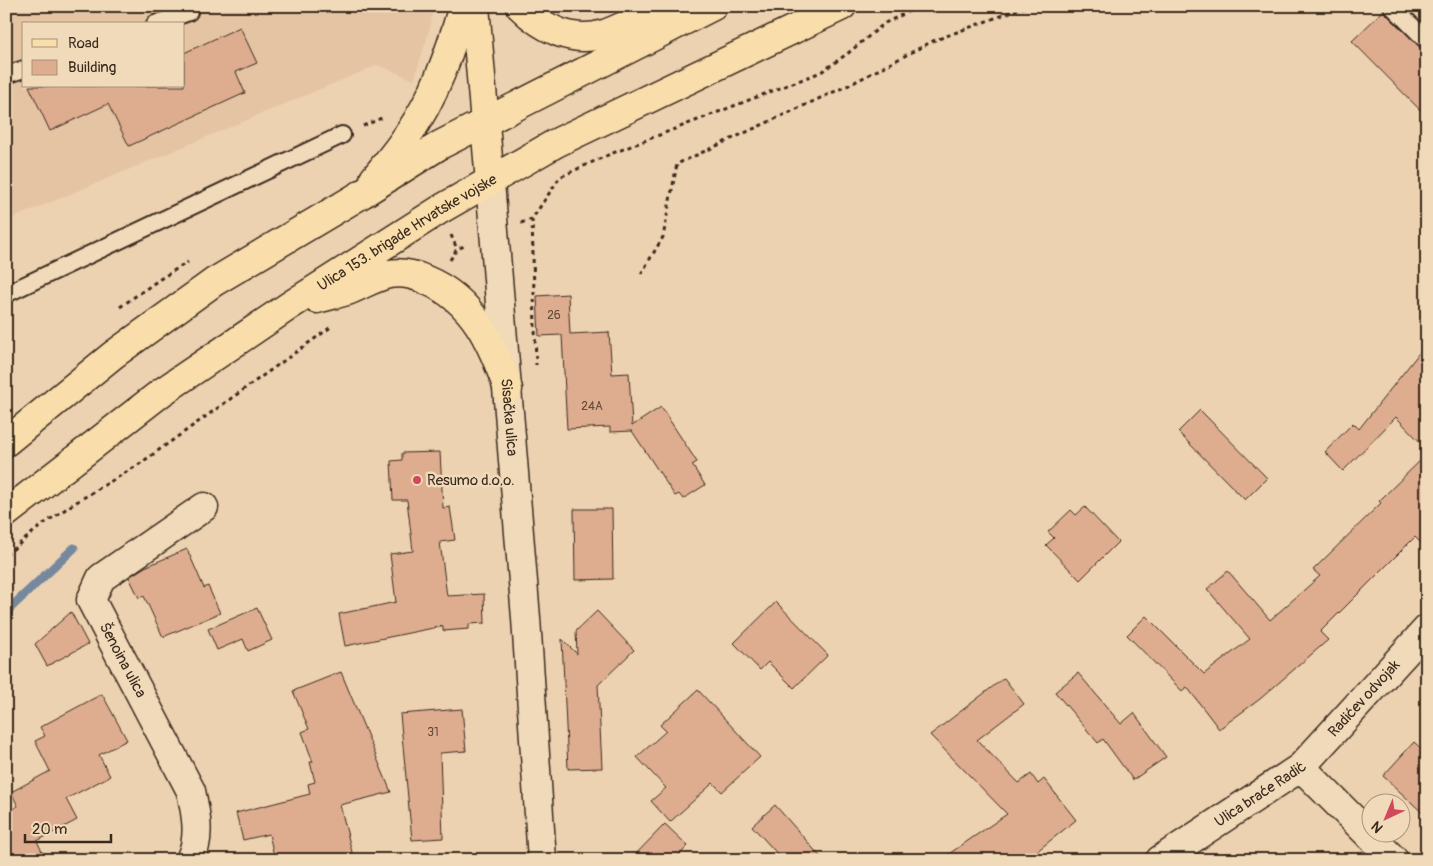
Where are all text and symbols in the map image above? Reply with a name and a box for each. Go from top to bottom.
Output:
legend [22,22,185,88]
text: Road [68,34,99,53]
text: Building [68,58,116,77]
street label: Ulica 153. brigade Hrvatske vojske [314,170,501,295]
house number: 26 [547,308,561,323]
street label: Sisačka ulica [496,378,522,457]
house number: 24A [581,399,603,414]
place label: Resumo d.o.o. [427,471,515,490]
marker: Resumo d.o.o. [411,474,423,486]
street label: Šenoina ulica [95,619,150,701]
street label: Radićev odvojak [1324,655,1405,741]
house number: 31 [427,725,439,740]
street label: Ulica braće Radić [1211,758,1311,831]
north arrow [1360,794,1410,844]
scale bar [25,811,111,843]
text: N [1368,818,1387,836]
text: 20 m [32,820,67,839]

